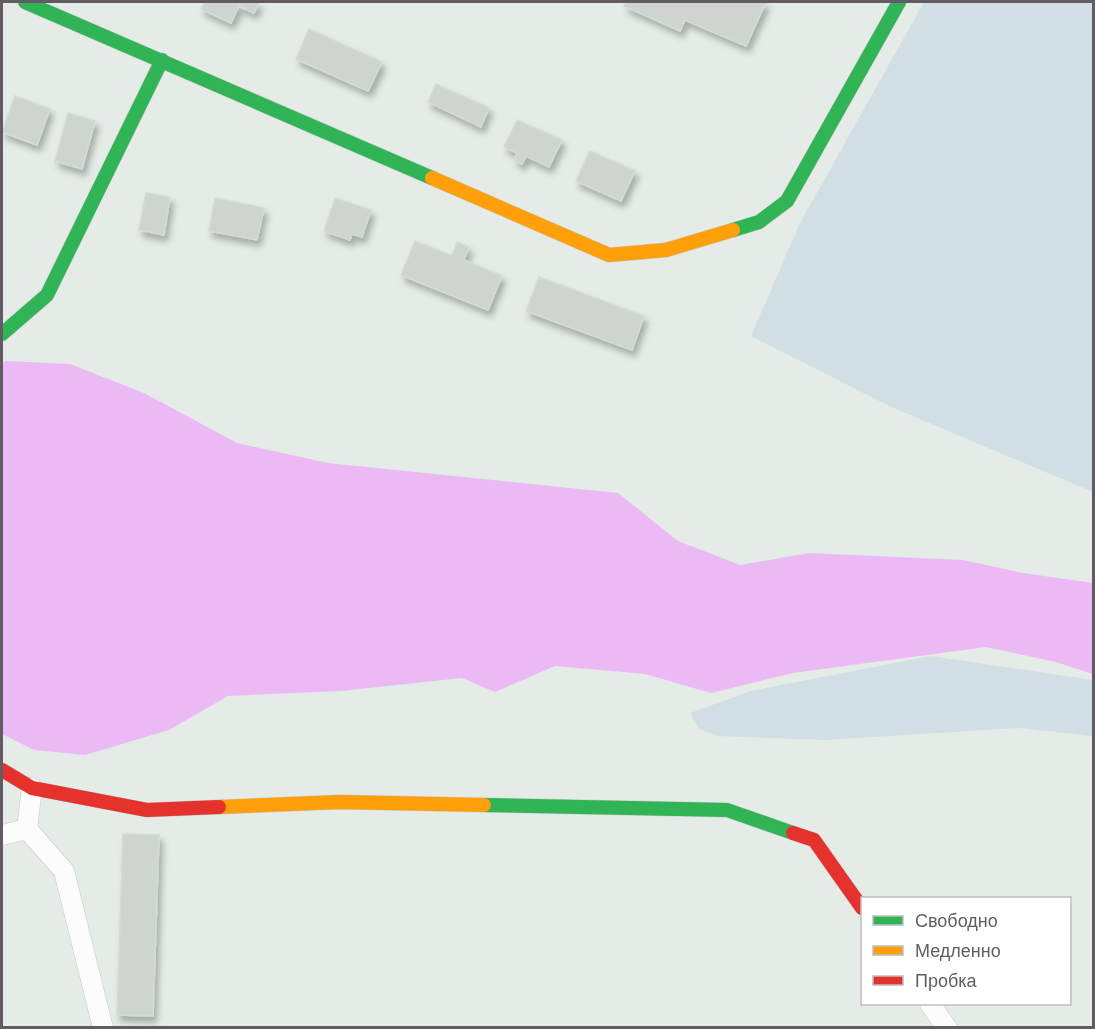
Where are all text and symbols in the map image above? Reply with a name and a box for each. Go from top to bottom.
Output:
legend [861,897,1071,1005]
text: Свободно [915,910,998,931]
text: Медленно [915,940,1001,961]
text: Пробка [915,970,978,991]

